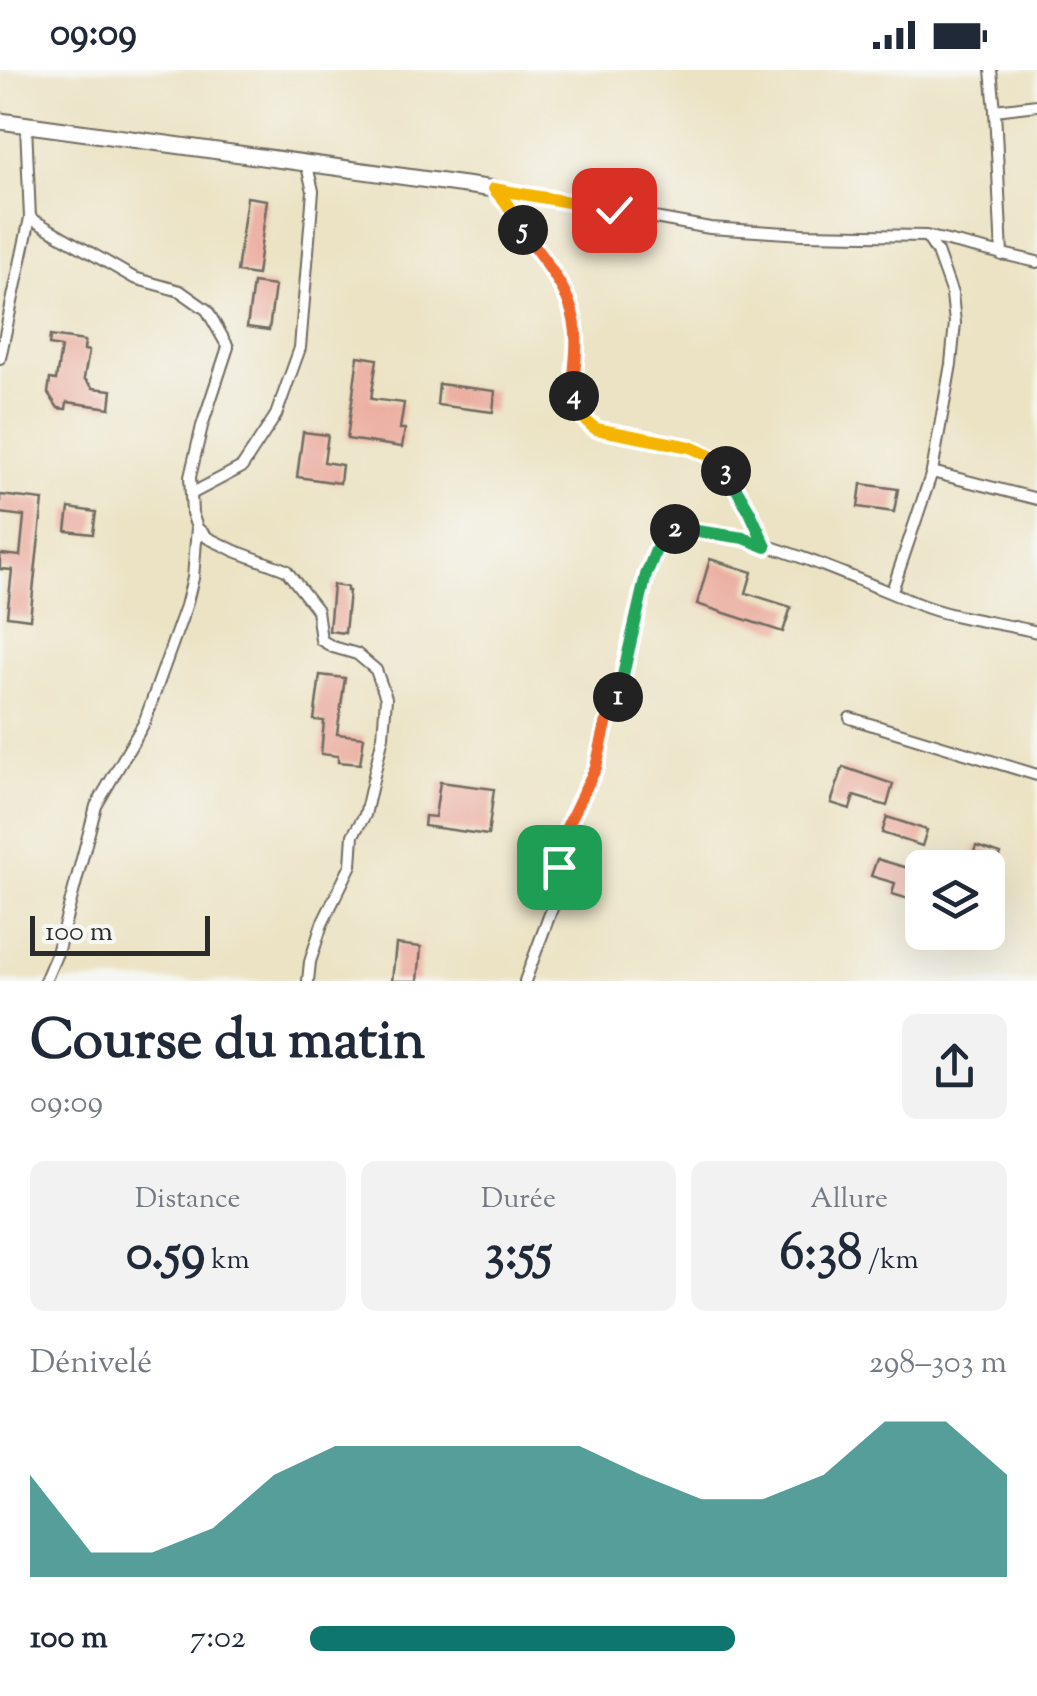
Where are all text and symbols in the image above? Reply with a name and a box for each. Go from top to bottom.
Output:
text: 09:09 [50,8,137,62]
pin [572,168,657,253]
icon: check [587,183,642,238]
pin: 5 [498,205,548,255]
text: 5 [518,210,528,250]
pin: 4 [549,371,599,421]
text: 4 [567,376,581,416]
pin: 3 [701,446,751,496]
text: 3 [720,451,732,491]
pin: 2 [650,504,700,554]
text: 2 [668,509,682,549]
pin: 1 [593,672,643,722]
text: 1 [613,677,623,717]
pin [517,825,602,910]
icon: arrive [532,840,587,895]
map controls [905,850,1005,950]
button: layers [905,850,1005,950]
scale bar [30,911,210,956]
text: 100 m [45,913,113,953]
text: Course du matin [30,1004,425,1083]
button: share [902,1014,1007,1119]
text: 09:09 [30,1081,103,1127]
text: Distance [135,1180,241,1220]
text: Durée [481,1180,556,1220]
text: Allure [810,1180,888,1220]
text: 0.59 [126,1220,205,1292]
text: 3:55 [485,1220,552,1292]
text: 6:38 [780,1220,862,1292]
text: km [205,1241,250,1281]
text: /km [862,1241,919,1281]
text: Dénivelé [30,1341,152,1387]
text: 298–303 m [869,1341,1007,1387]
text: 100 m [30,1616,108,1662]
text: 7:02 [190,1616,246,1662]

